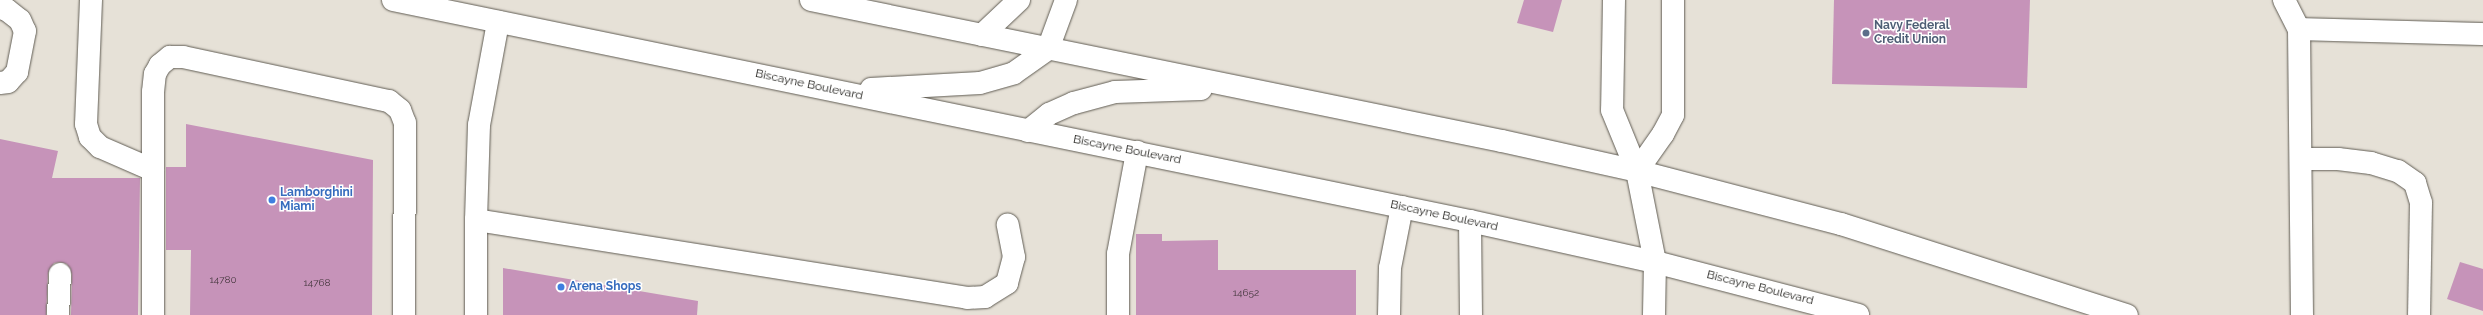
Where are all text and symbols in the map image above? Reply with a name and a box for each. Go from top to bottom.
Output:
place label: Navy Federal Credit Union [1874,19,1950,47]
marker: Navy Federal Credit Union [1861,28,1871,38]
street label: Biscayne Boulevard [754,67,864,103]
street label: Biscayne Boulevard [1072,132,1182,168]
place label: Lamborghini Miami [280,186,353,214]
marker: Lamborghini Miami [267,195,277,205]
street label: Biscayne Boulevard [1389,198,1499,234]
street label: Biscayne Boulevard [1705,268,1815,308]
house number: 14780 [209,274,237,286]
house number: 14768 [304,277,330,289]
place label: Arena Shops [569,280,641,294]
marker: Arena Shops [556,282,566,292]
house number: 14652 [1233,287,1259,299]

